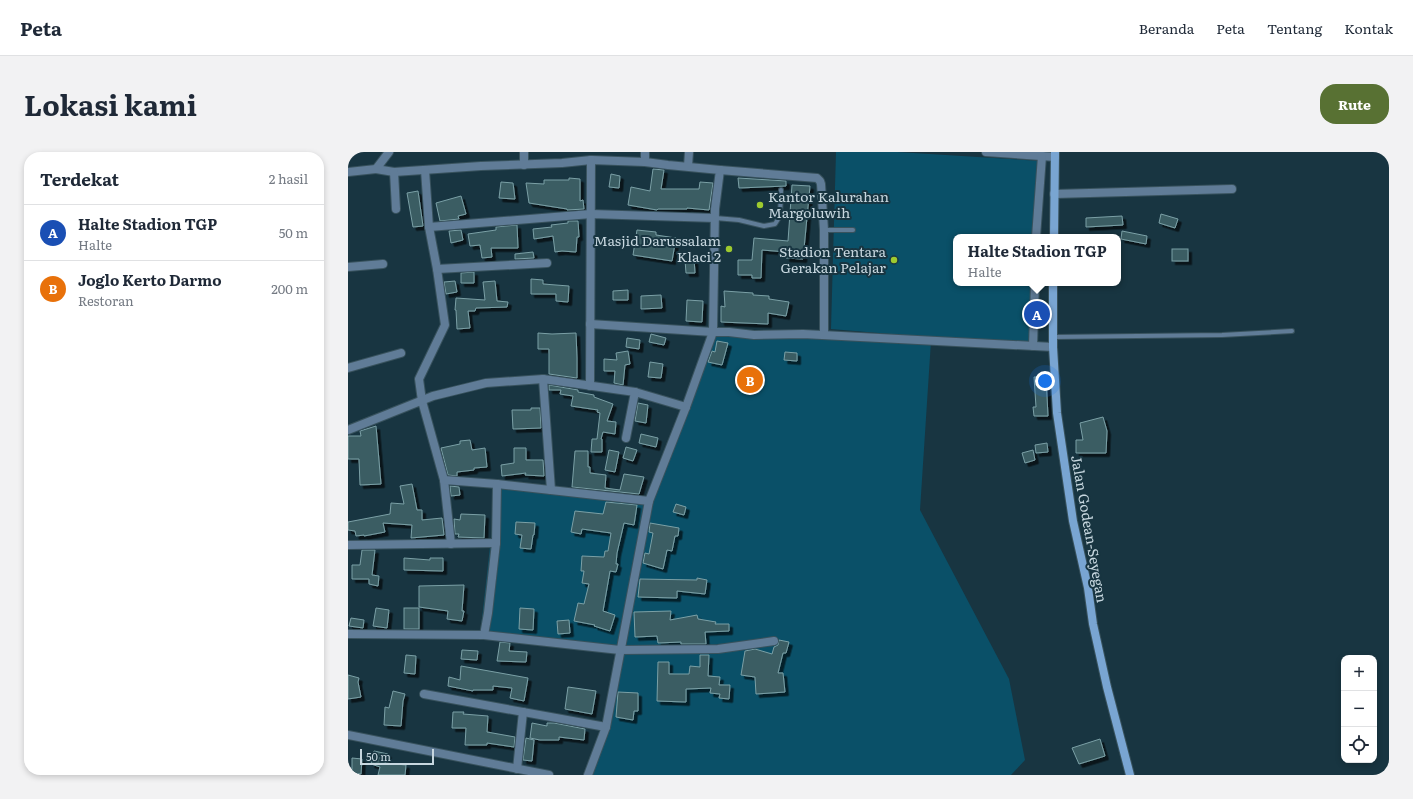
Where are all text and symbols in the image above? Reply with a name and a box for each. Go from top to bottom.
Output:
text: Peta [20,14,62,42]
text: Beranda [1139,18,1194,38]
text: Peta [1216,18,1245,38]
text: Tentang [1267,18,1322,38]
text: Kontak [1344,18,1393,38]
text: Lokasi kami [24,83,197,125]
button: Rute [1320,84,1389,124]
text: Terdekat [40,166,119,191]
text: 2 hasil [269,169,308,188]
place label: Kantor Kalurahan Margoluwih [768,186,889,222]
marker: Kantor Kalurahan Margoluwih [755,200,765,210]
text: Halte Stadion TGP [78,212,217,235]
text: A [48,223,58,242]
text: 50 m [279,223,308,242]
place label: Masjid Darussalam Klaci 2 [594,230,721,266]
popup [953,234,1121,286]
text: Halte [78,235,112,254]
text: Halte Stadion TGP [968,239,1106,262]
place label: Stadion Tentara Gerakan Pelajar [779,241,886,277]
marker: Masjid Darussalam Klaci 2 [724,244,734,254]
marker: Stadion Tentara Gerakan Pelajar [889,255,899,265]
text: Halte [968,262,1002,281]
text: Joglo Kerto Darmo [78,268,222,291]
text: B [49,279,57,298]
text: 200 m [271,279,308,298]
text: Restoran [78,291,134,310]
pin: A [1024,299,1050,329]
pin: B [737,365,763,395]
your location [1035,371,1055,391]
street label: Jalan Godean-Seyegan [1067,454,1113,604]
map controls [1341,655,1377,763]
button: + [1341,655,1377,691]
button: − [1341,691,1377,727]
button: locate [1341,727,1377,763]
scale bar [360,747,434,766]
text: 50 m [366,748,391,764]

